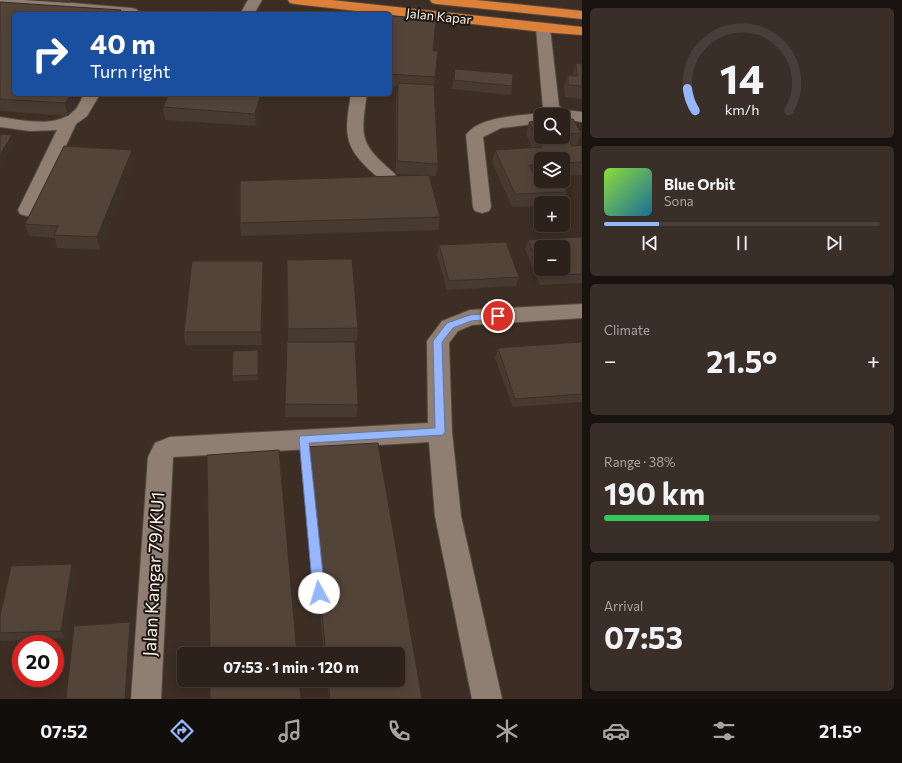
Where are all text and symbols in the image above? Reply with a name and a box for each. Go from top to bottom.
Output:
street label: Jalan Kapar [405,5,473,27]
text: 40 m [90,26,156,60]
icon: right [24,28,76,80]
text: 14 [720,52,764,103]
text: Turn right [90,60,170,82]
text: km/h [725,100,759,118]
map controls [534,108,570,276]
button: search [534,108,570,144]
button: layers [534,152,570,188]
text: Blue Orbit [664,175,735,193]
text: Sona [664,193,694,209]
button: + [534,196,570,232]
icon: previous [639,232,661,254]
icon: pause [731,232,753,254]
icon: next [823,232,845,254]
button: − [534,240,570,276]
pin [481,299,515,333]
icon: arrive [487,305,509,327]
text: Climate [604,322,650,338]
text: 21.5° [706,342,777,379]
text: − [604,347,617,374]
text: + [867,347,880,374]
text: Range · 38% [604,454,676,470]
text: 190 km [604,474,705,511]
street label: Jalan Kangar 79/KU1 [138,491,168,657]
position arrow [298,572,340,614]
text: Arrival [604,598,643,614]
text: 07:53 [604,618,683,655]
speed limit sign: 20 [12,635,64,687]
text: 07:53 · 1 min · 120 m [223,658,359,676]
icon: directions [168,717,196,745]
icon: music [276,717,304,745]
icon: phone [385,717,413,745]
icon: climate [493,717,521,745]
icon: car [602,717,630,745]
icon: filters [710,717,738,745]
text: 07:52 [40,720,87,742]
text: 21.5° [819,720,862,742]

